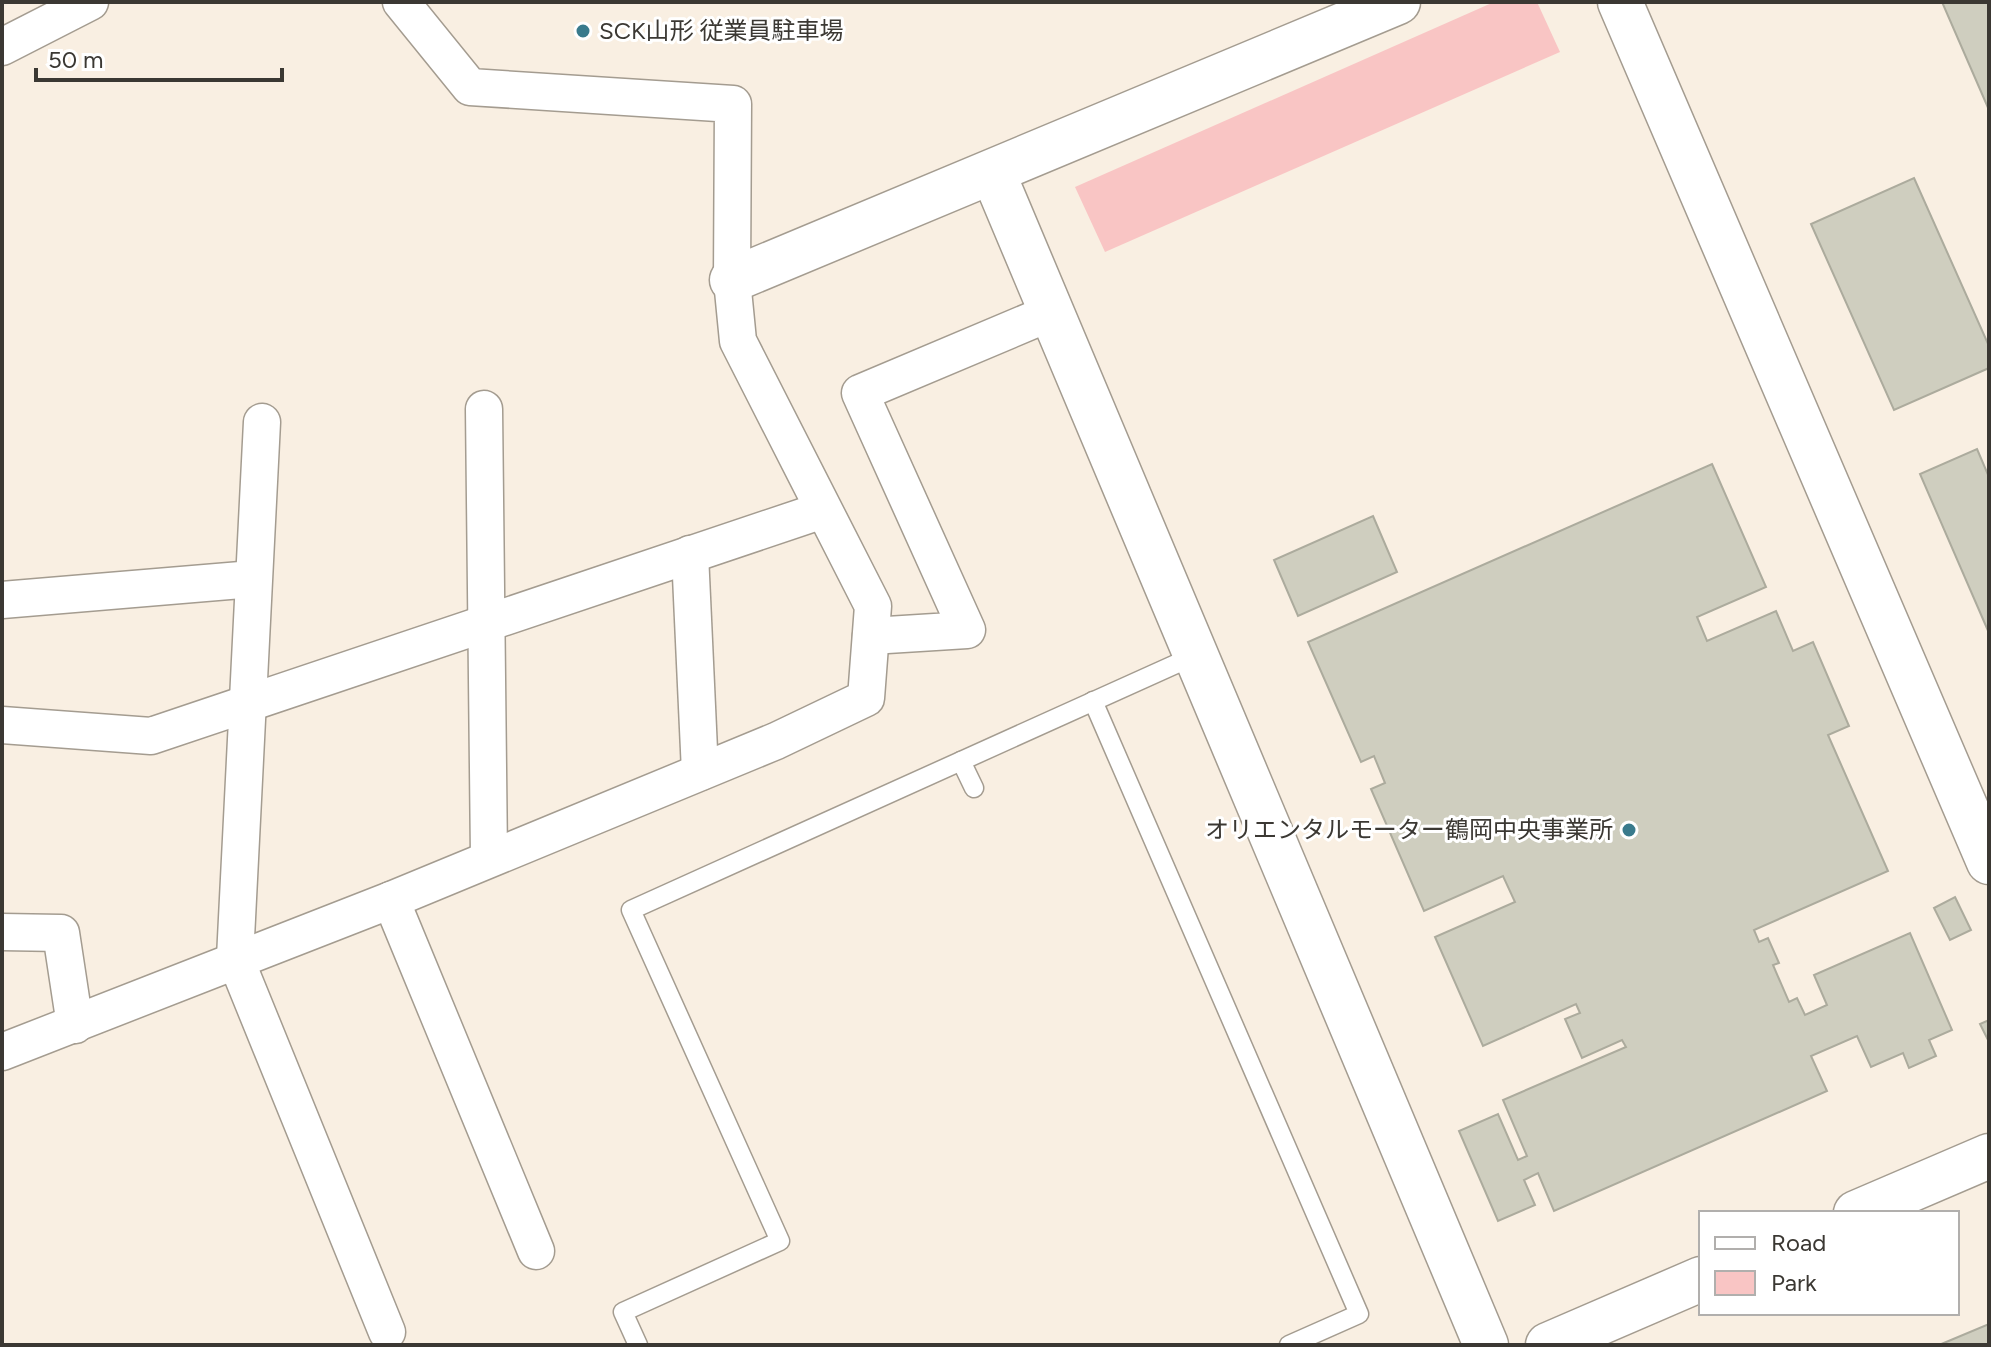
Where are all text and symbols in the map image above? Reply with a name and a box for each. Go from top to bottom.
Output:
place label: SCK山形 従業員駐車場 [599,16,844,45]
marker: SCK山形 従業員駐車場 [574,22,592,40]
scale bar [36,32,282,82]
text: 50 m [48,45,104,74]
place label: オリエンタルモーター鶴岡中央事業所 [1205,815,1613,844]
marker: オリエンタルモーター鶴岡中央事業所 [1620,821,1638,839]
legend [1699,1211,1959,1315]
text: Road [1771,1228,1826,1257]
text: Park [1771,1268,1817,1297]

